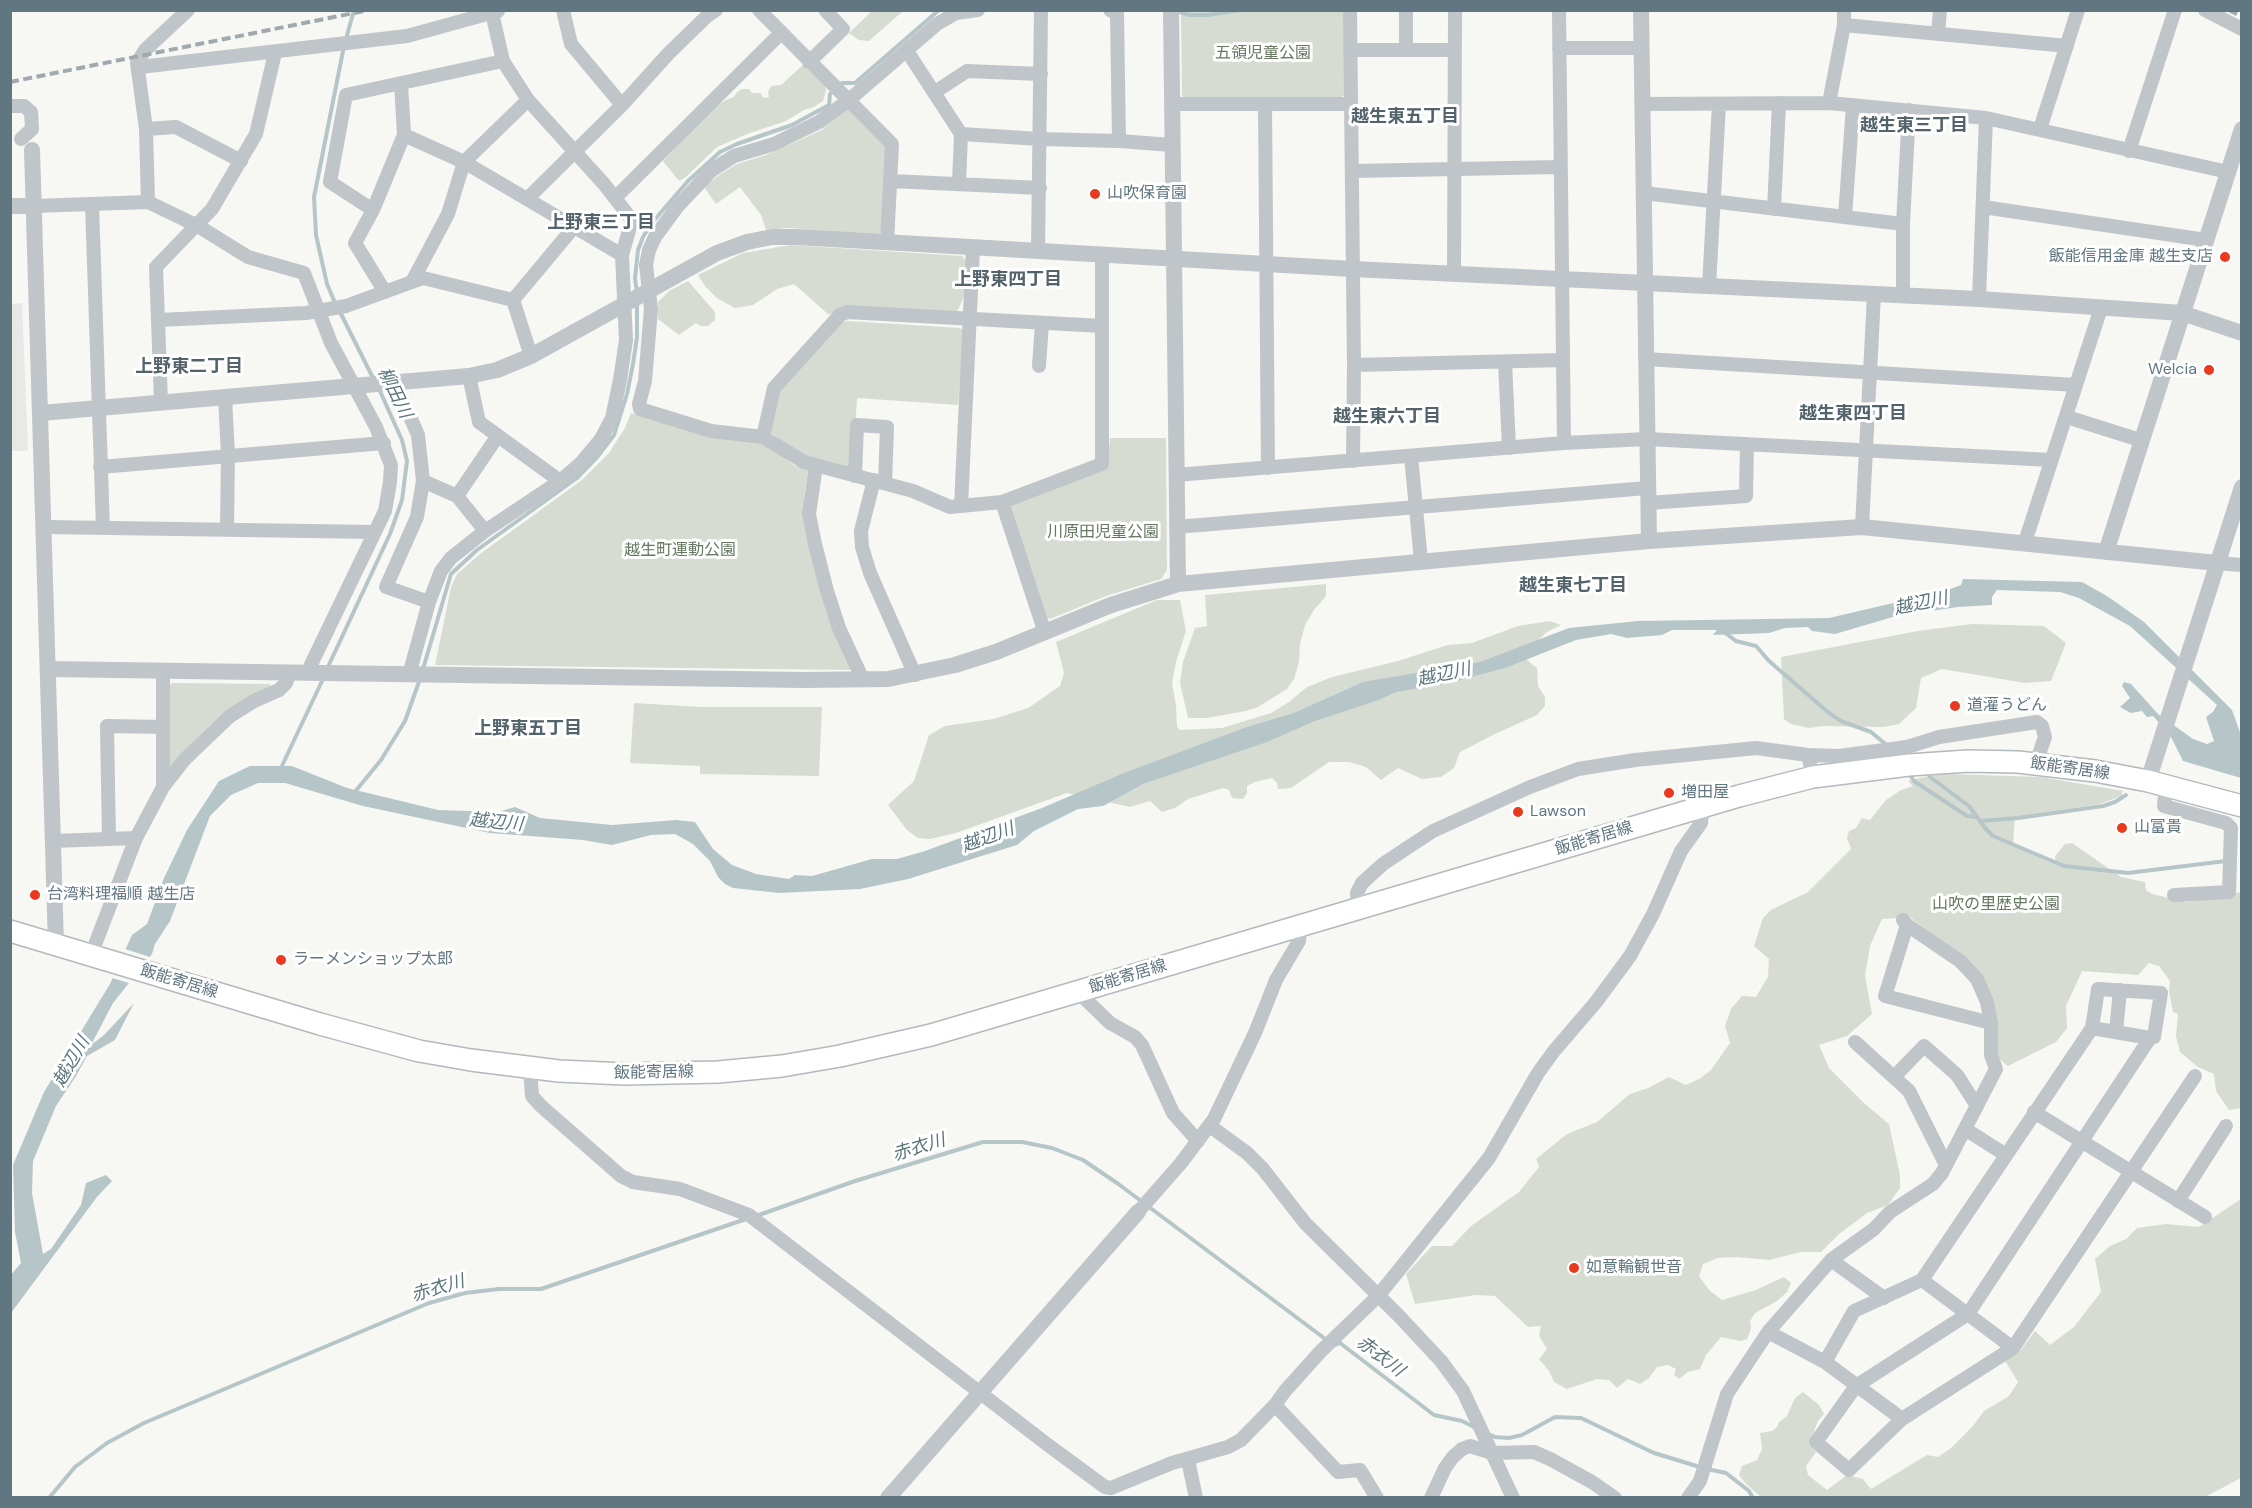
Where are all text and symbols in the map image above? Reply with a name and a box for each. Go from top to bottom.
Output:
park label: 五領児童公園 [1215,44,1311,64]
district label: 越生東五丁目 [1351,106,1459,128]
district label: 越生東三丁目 [1860,115,1968,137]
place label: 山吹保育園 [1107,184,1187,204]
marker: 山吹保育園 [1088,187,1102,201]
district label: 上野東三丁目 [547,212,655,234]
place label: 飯能信用金庫 越生支店 [2049,247,2213,267]
marker: 飯能信用金庫 越生支店 [2218,250,2232,264]
district label: 上野東四丁目 [954,269,1062,291]
district label: 上野東二丁目 [135,356,243,378]
place label: Welcia [2148,360,2197,380]
marker: Welcia [2202,363,2216,377]
water label: 柳田川 [372,364,416,422]
district label: 越生東四丁目 [1799,403,1907,425]
district label: 越生東六丁目 [1333,406,1441,428]
park label: 川原田児童公園 [1047,523,1159,543]
park label: 越生町運動公園 [624,541,736,561]
district label: 越生東七丁目 [1519,575,1627,597]
water label: 越辺川 [1892,588,1950,620]
water label: 越辺川 [1415,659,1473,691]
place label: 道灌うどん [1967,696,2047,716]
marker: 道灌うどん [1948,699,1962,713]
district label: 上野東五丁目 [474,718,582,740]
street label: 飯能寄居線 [2029,754,2111,784]
place label: 増田屋 [1681,783,1729,803]
marker: 増田屋 [1662,786,1676,800]
place label: Lawson [1530,802,1586,822]
marker: Lawson [1511,805,1525,819]
water label: 越辺川 [468,810,524,836]
street label: 飯能寄居線 [1553,818,1635,860]
place label: 山富貴 [2134,818,2182,838]
water label: 越辺川 [959,819,1017,857]
marker: 山富貴 [2115,821,2129,835]
place label: 台湾料理福順 越生店 [47,885,195,905]
marker: 台湾料理福順 越生店 [28,888,42,902]
park label: 山吹の里歴史公園 [1932,895,2060,915]
place label: ラーメンショップ太郎 [293,950,453,970]
marker: ラーメンショップ太郎 [274,953,288,967]
street label: 飯能寄居線 [1087,956,1169,998]
street label: 飯能寄居線 [138,961,220,1003]
water label: 越辺川 [49,1033,95,1091]
street label: 飯能寄居線 [614,1063,694,1083]
water label: 赤衣川 [890,1130,948,1166]
place label: 如意輪観世音 [1586,1258,1682,1278]
marker: 如意輪観世音 [1567,1261,1581,1275]
water label: 赤衣川 [409,1271,467,1307]
water label: 赤衣川 [1352,1332,1408,1382]

